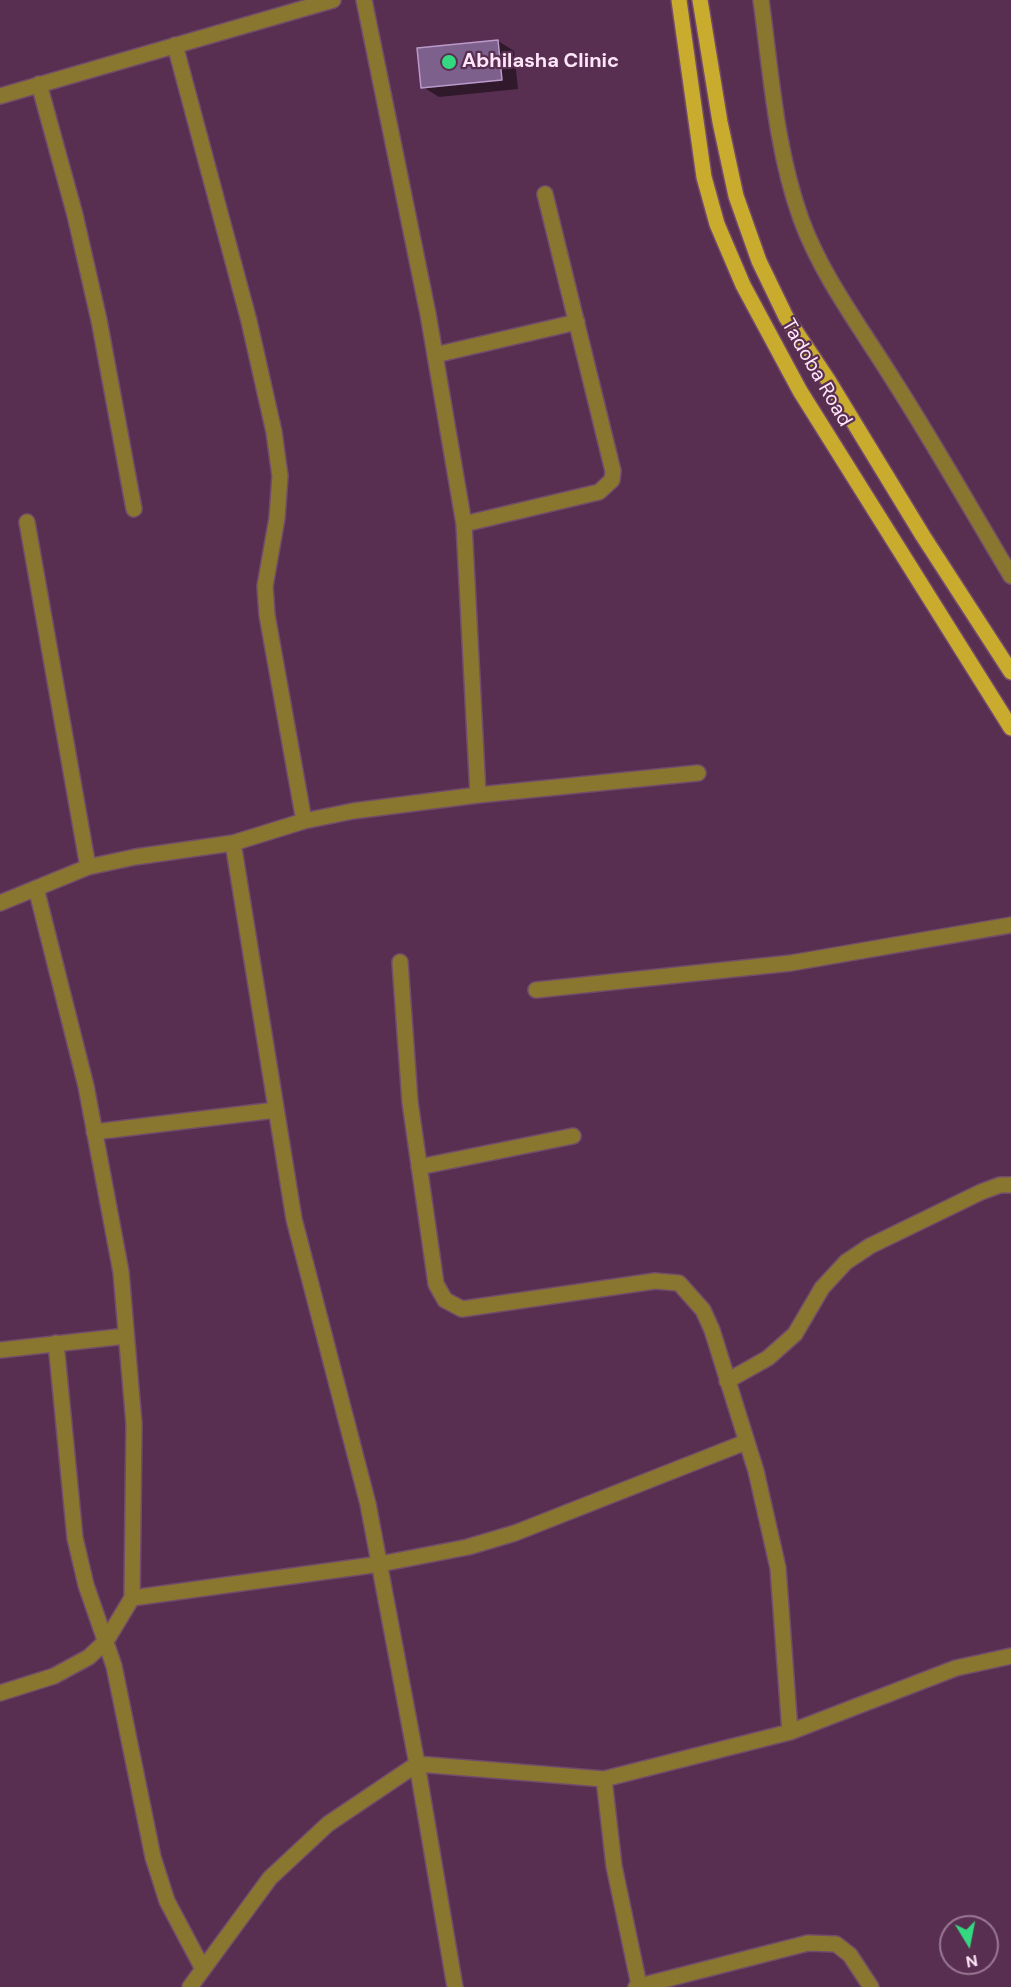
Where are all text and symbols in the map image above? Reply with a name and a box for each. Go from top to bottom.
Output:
place label: Abhilasha Clinic [462,50,619,74]
marker: Abhilasha Clinic [440,53,458,71]
street label: Tadoba Road [776,315,856,431]
north arrow [939,1915,999,1975]
text: N [964,1950,979,1973]

